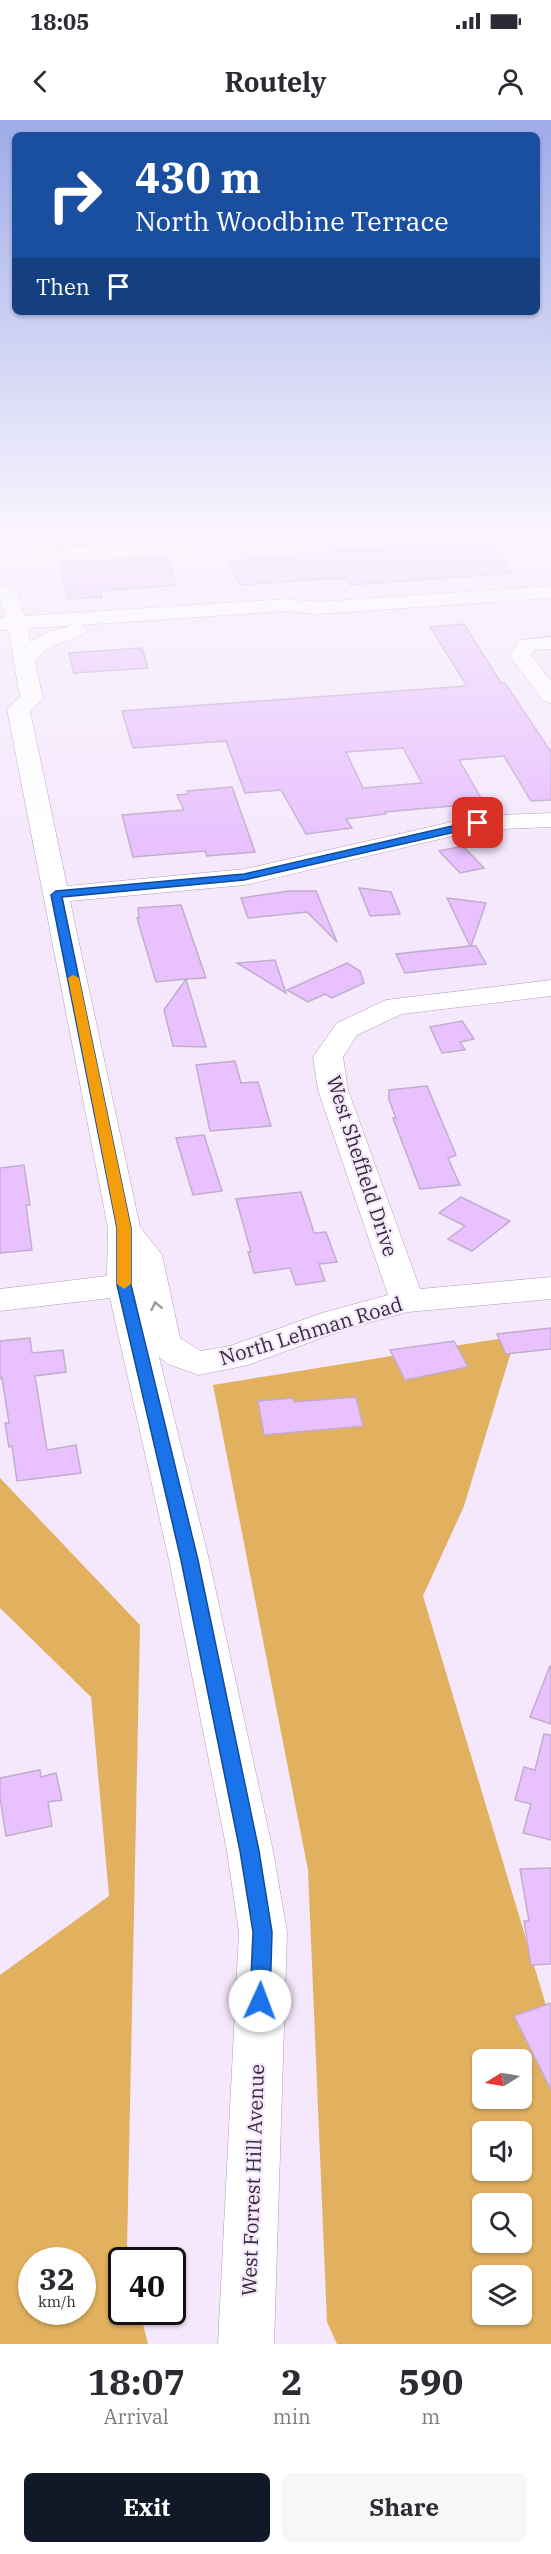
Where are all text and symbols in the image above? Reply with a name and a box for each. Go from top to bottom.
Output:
text: 18:05 [30,7,89,36]
text: Routely [225,64,326,99]
icon: back [24,65,57,98]
icon: person [494,65,527,98]
text: 430 m [135,150,261,205]
icon: right [36,156,114,234]
text: North Woodbine Terrace [135,203,449,238]
icon: arrive [102,270,135,303]
text: Then [36,272,90,301]
pin [452,797,503,848]
icon: arrive [461,806,494,839]
street label: West Sheffield Drive [320,1072,405,1260]
street label: North Lehman Road [216,1290,406,1371]
one-way arrow [150,1302,163,1312]
position arrow [228,1969,292,2033]
north arrow [472,2049,532,2109]
map controls [472,2049,532,2325]
street label: West Forrest Hill Avenue [235,2063,270,2297]
button: sound [472,2121,532,2181]
button: search [472,2193,532,2253]
speed limit sign: 40 [108,2247,186,2325]
text: 32 [39,2259,75,2298]
button: layers [472,2265,532,2325]
text: km/h [38,2292,76,2311]
text: 18:07 [88,2358,185,2405]
text: 2 [281,2358,303,2405]
text: 590 [398,2358,463,2405]
text: Arrival [104,2403,169,2430]
text: min [273,2403,311,2430]
text: m [421,2403,440,2430]
button: Exit [24,2473,270,2542]
button: Share [282,2473,527,2542]

